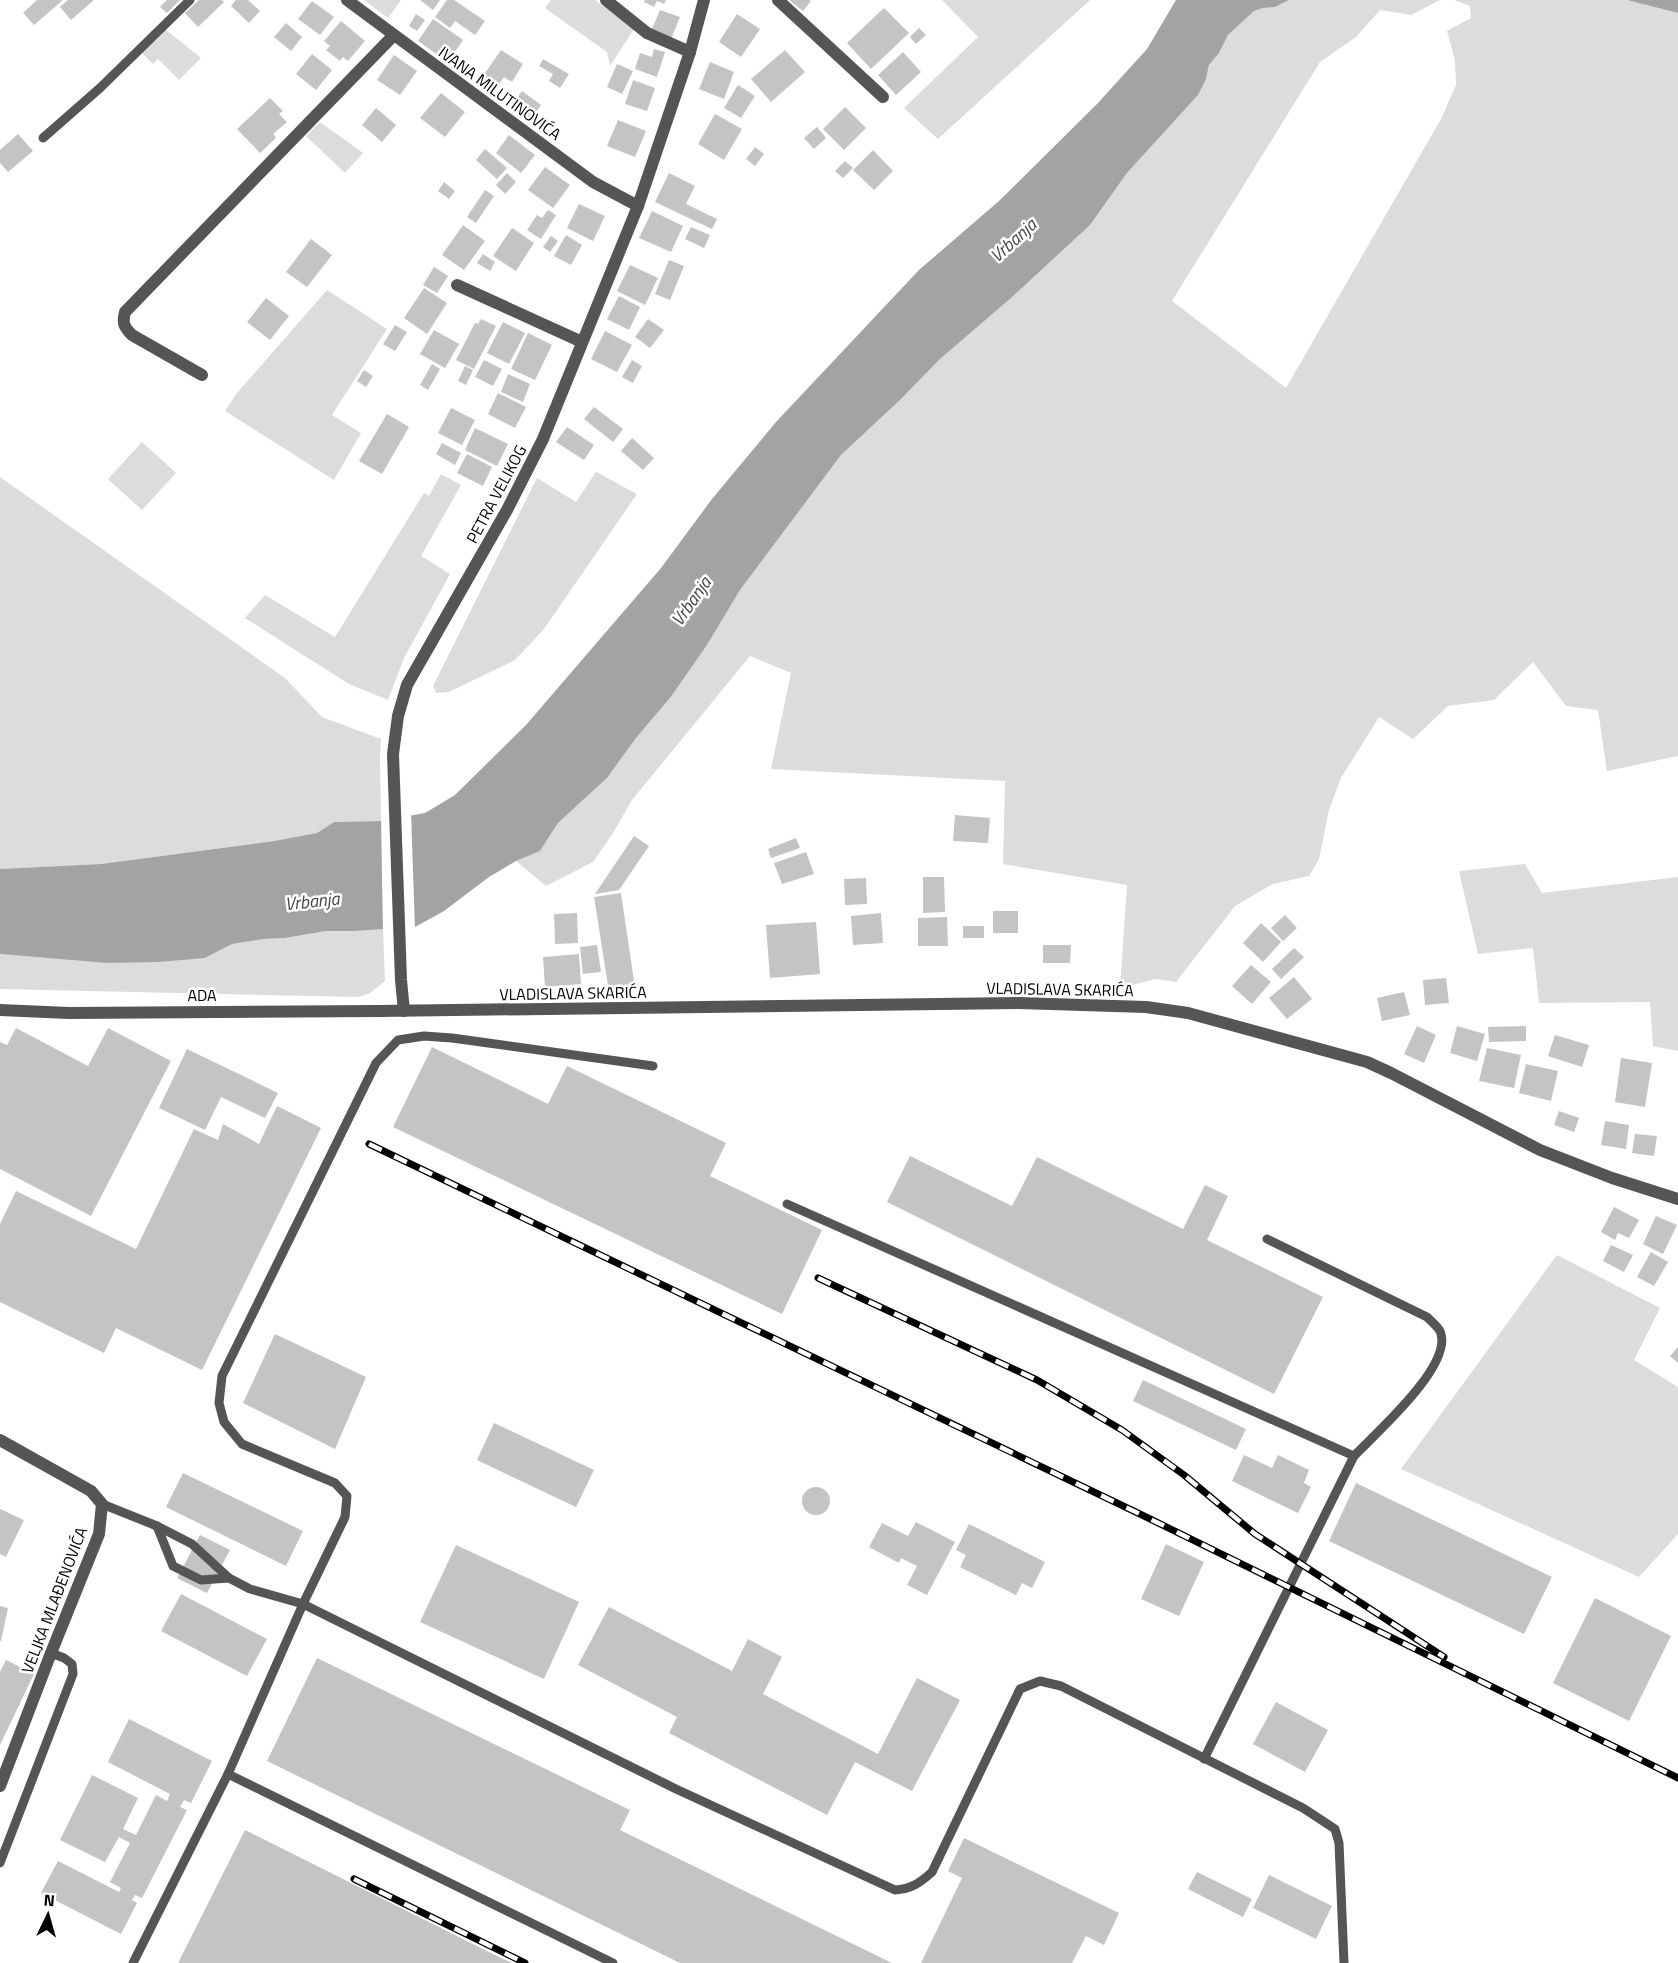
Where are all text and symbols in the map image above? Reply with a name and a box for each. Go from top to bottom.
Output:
street label: IVANA MILUTINOVIĆA [434,40,567,146]
water label: Vrbanja [984,211,1043,268]
street label: PETRA VELIKOG [460,440,532,548]
water label: Vrbanja [664,570,718,631]
water label: Vrbanja [283,885,342,917]
street label: VLADISLAVA SKARIĆA [986,976,1134,1002]
street label: VLADISLAVA SKARIĆA [499,980,647,1006]
street label: ADA [187,983,217,1007]
street label: VELJKA MLAĐENOVIĆA [15,1523,93,1677]
north arrow [18,1885,78,1945]
text: N [43,1888,56,1912]

